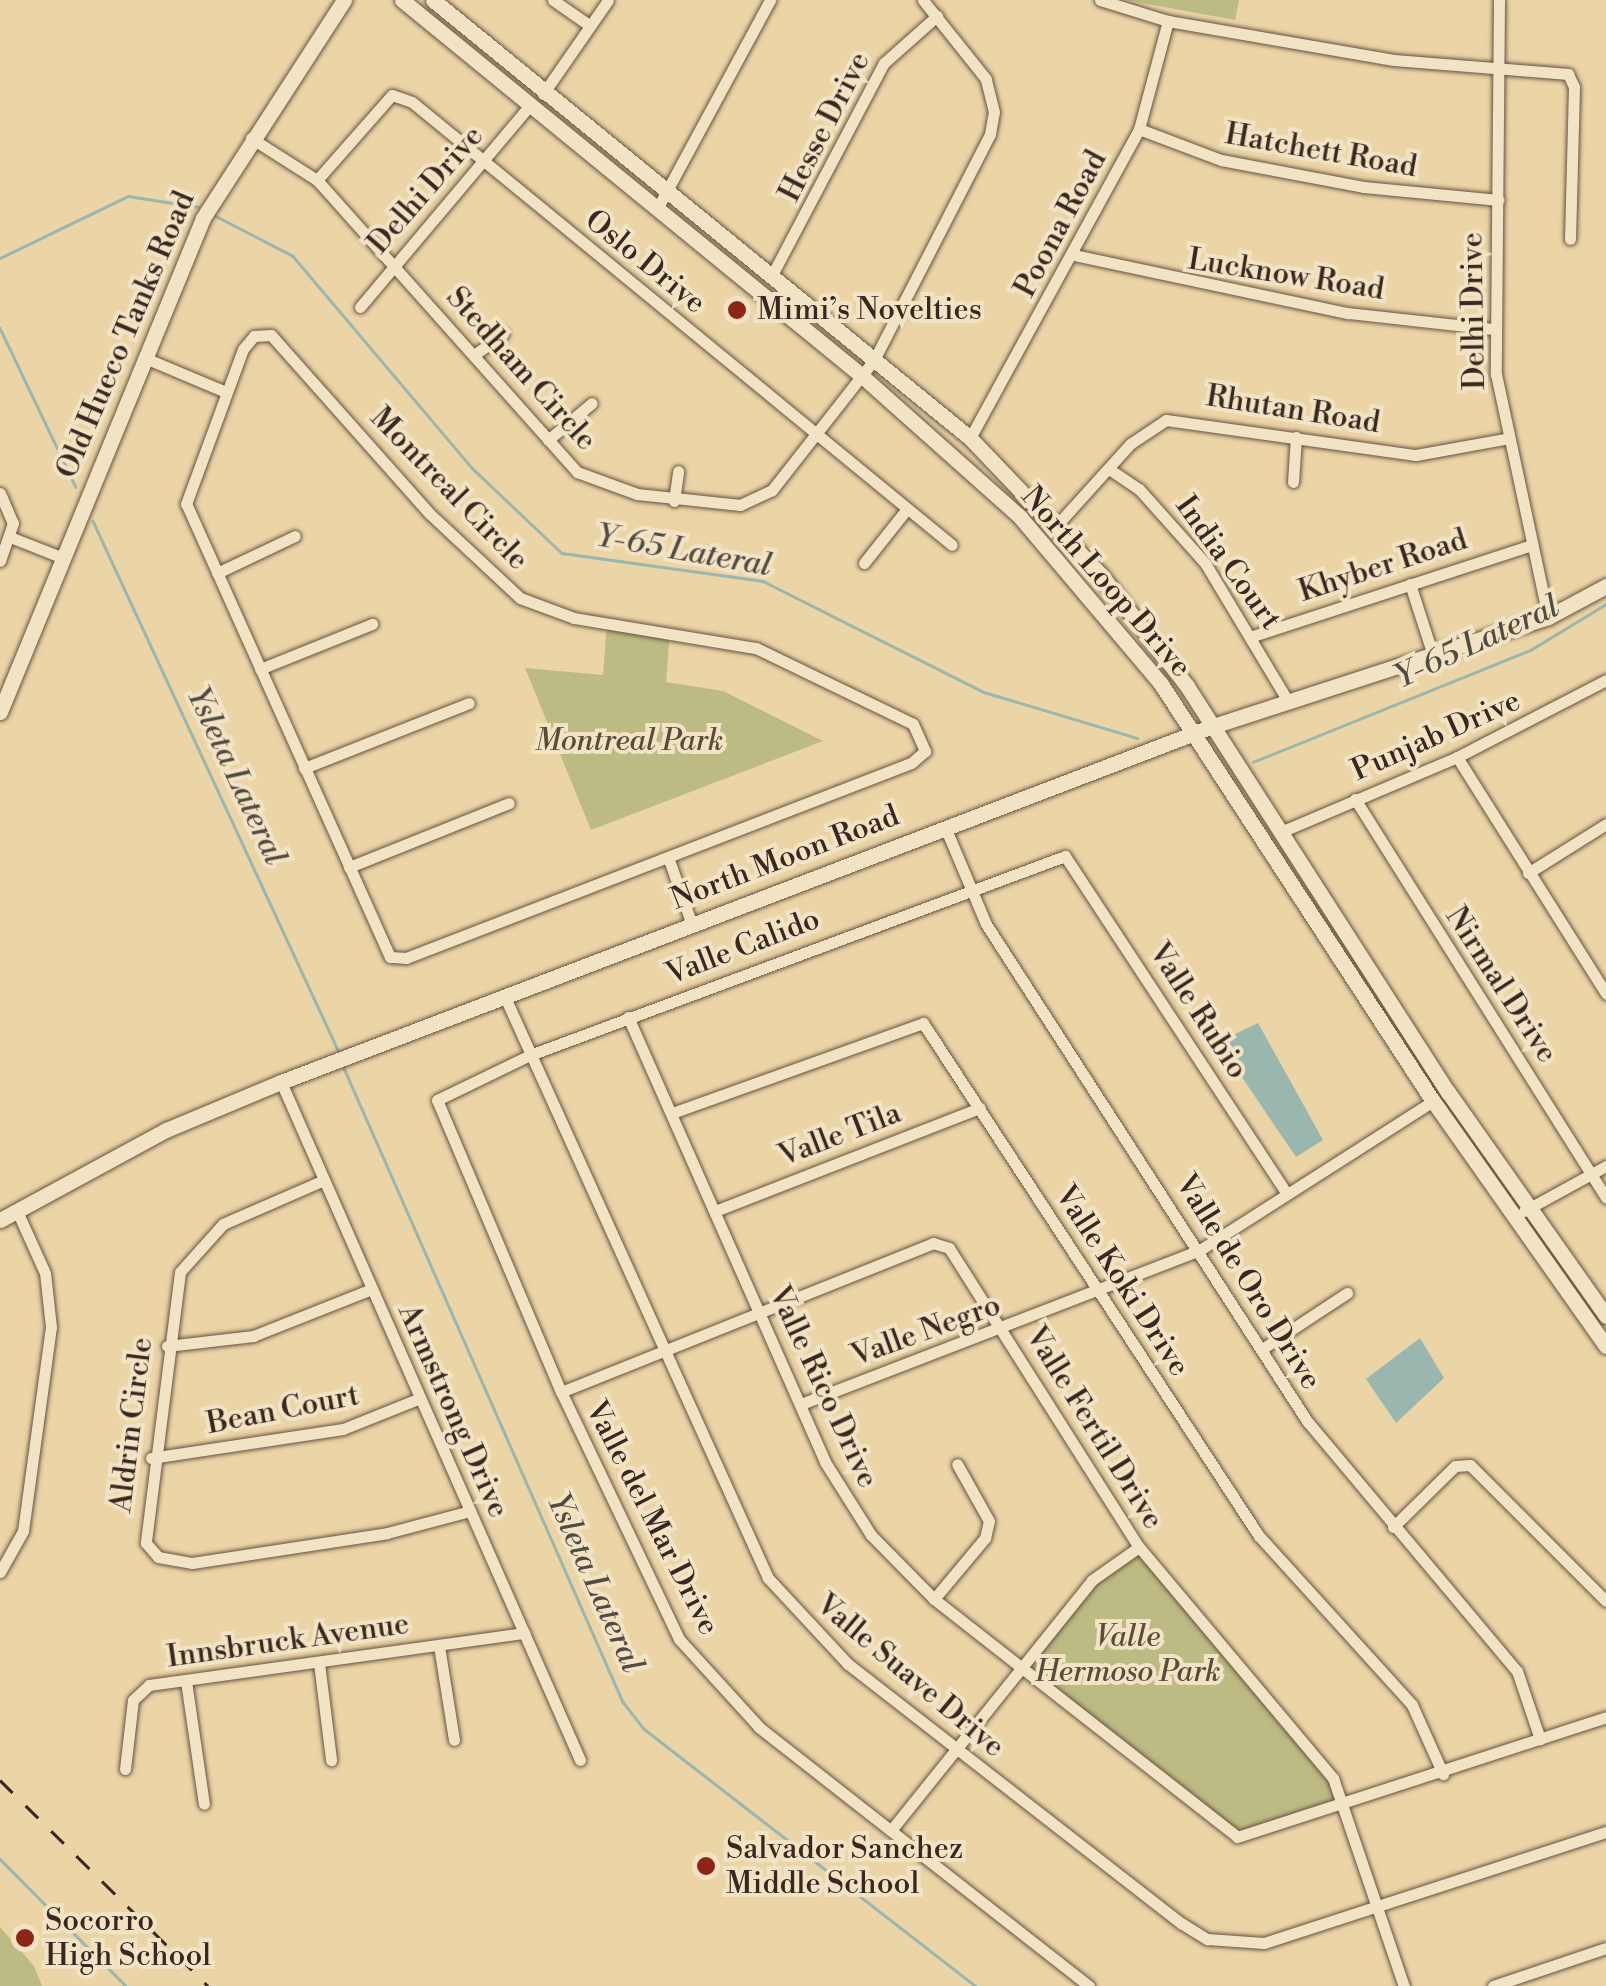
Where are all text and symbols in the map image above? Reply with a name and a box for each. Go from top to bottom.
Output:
street label: Hesse Drive [772,46,878,208]
street label: Hatchett Road [1222,116,1420,186]
street label: Delhi Drive [361,119,491,261]
street label: Poona Road [1007,144,1115,304]
street label: Old Hueco Tanks Road [49,186,203,484]
street label: Oslo Drive [577,202,713,322]
street label: Delhi Drive [1455,232,1493,390]
street label: Lucknow Road [1185,242,1387,308]
street label: Stedham Circle [438,280,604,458]
place label: Mimi’s Novelties [757,292,982,328]
marker: Mimi’s Novelties [726,299,748,321]
street label: Rhutan Road [1203,378,1383,442]
street label: Montreal Circle [362,400,536,578]
street label: North Loop Drive [1013,479,1199,685]
street label: India Court [1167,489,1289,637]
water label: Y-65 Lateral [593,517,775,585]
street label: Khyber Road [1294,522,1472,610]
water label: Y-65 Lateral [1389,587,1565,697]
water label: Ysleta Lateral [178,681,294,871]
street label: Punjab Drive [1346,683,1526,789]
park label: Montreal Park [535,723,723,759]
street label: North Moon Road [666,798,904,918]
street label: Nirmal Drive [1437,900,1565,1070]
street label: Valle Calido [661,901,825,993]
street label: Valle Rubio [1141,936,1255,1086]
street label: Valle Tila [774,1095,906,1175]
street label: Valle de Oro Drive [1167,1168,1329,1396]
street label: Valle Koki Drive [1047,1179,1197,1383]
street label: Valle Rico Drive [761,1280,885,1494]
street label: Valle Negro [847,1287,1005,1375]
street label: Armstrong Drive [390,1299,516,1523]
street label: Valle Fertil Drive [1017,1320,1171,1536]
street label: Aldrin Circle [103,1335,161,1515]
street label: Bean Court [204,1378,362,1442]
street label: Valle del Mar Drive [577,1395,727,1641]
water label: Ysleta Lateral [538,1487,652,1679]
street label: Valle Suave Drive [809,1587,1011,1765]
street label: Innsbruck Avenue [165,1606,411,1676]
park label: Valle Hermoso Park [1035,1619,1221,1690]
place label: Salvador Sanchez Middle School [726,1831,963,1902]
marker: Salvador Sanchez Middle School [695,1855,717,1877]
place label: Socorro High School [45,1903,211,1974]
marker: Socorro High School [14,1927,36,1949]

